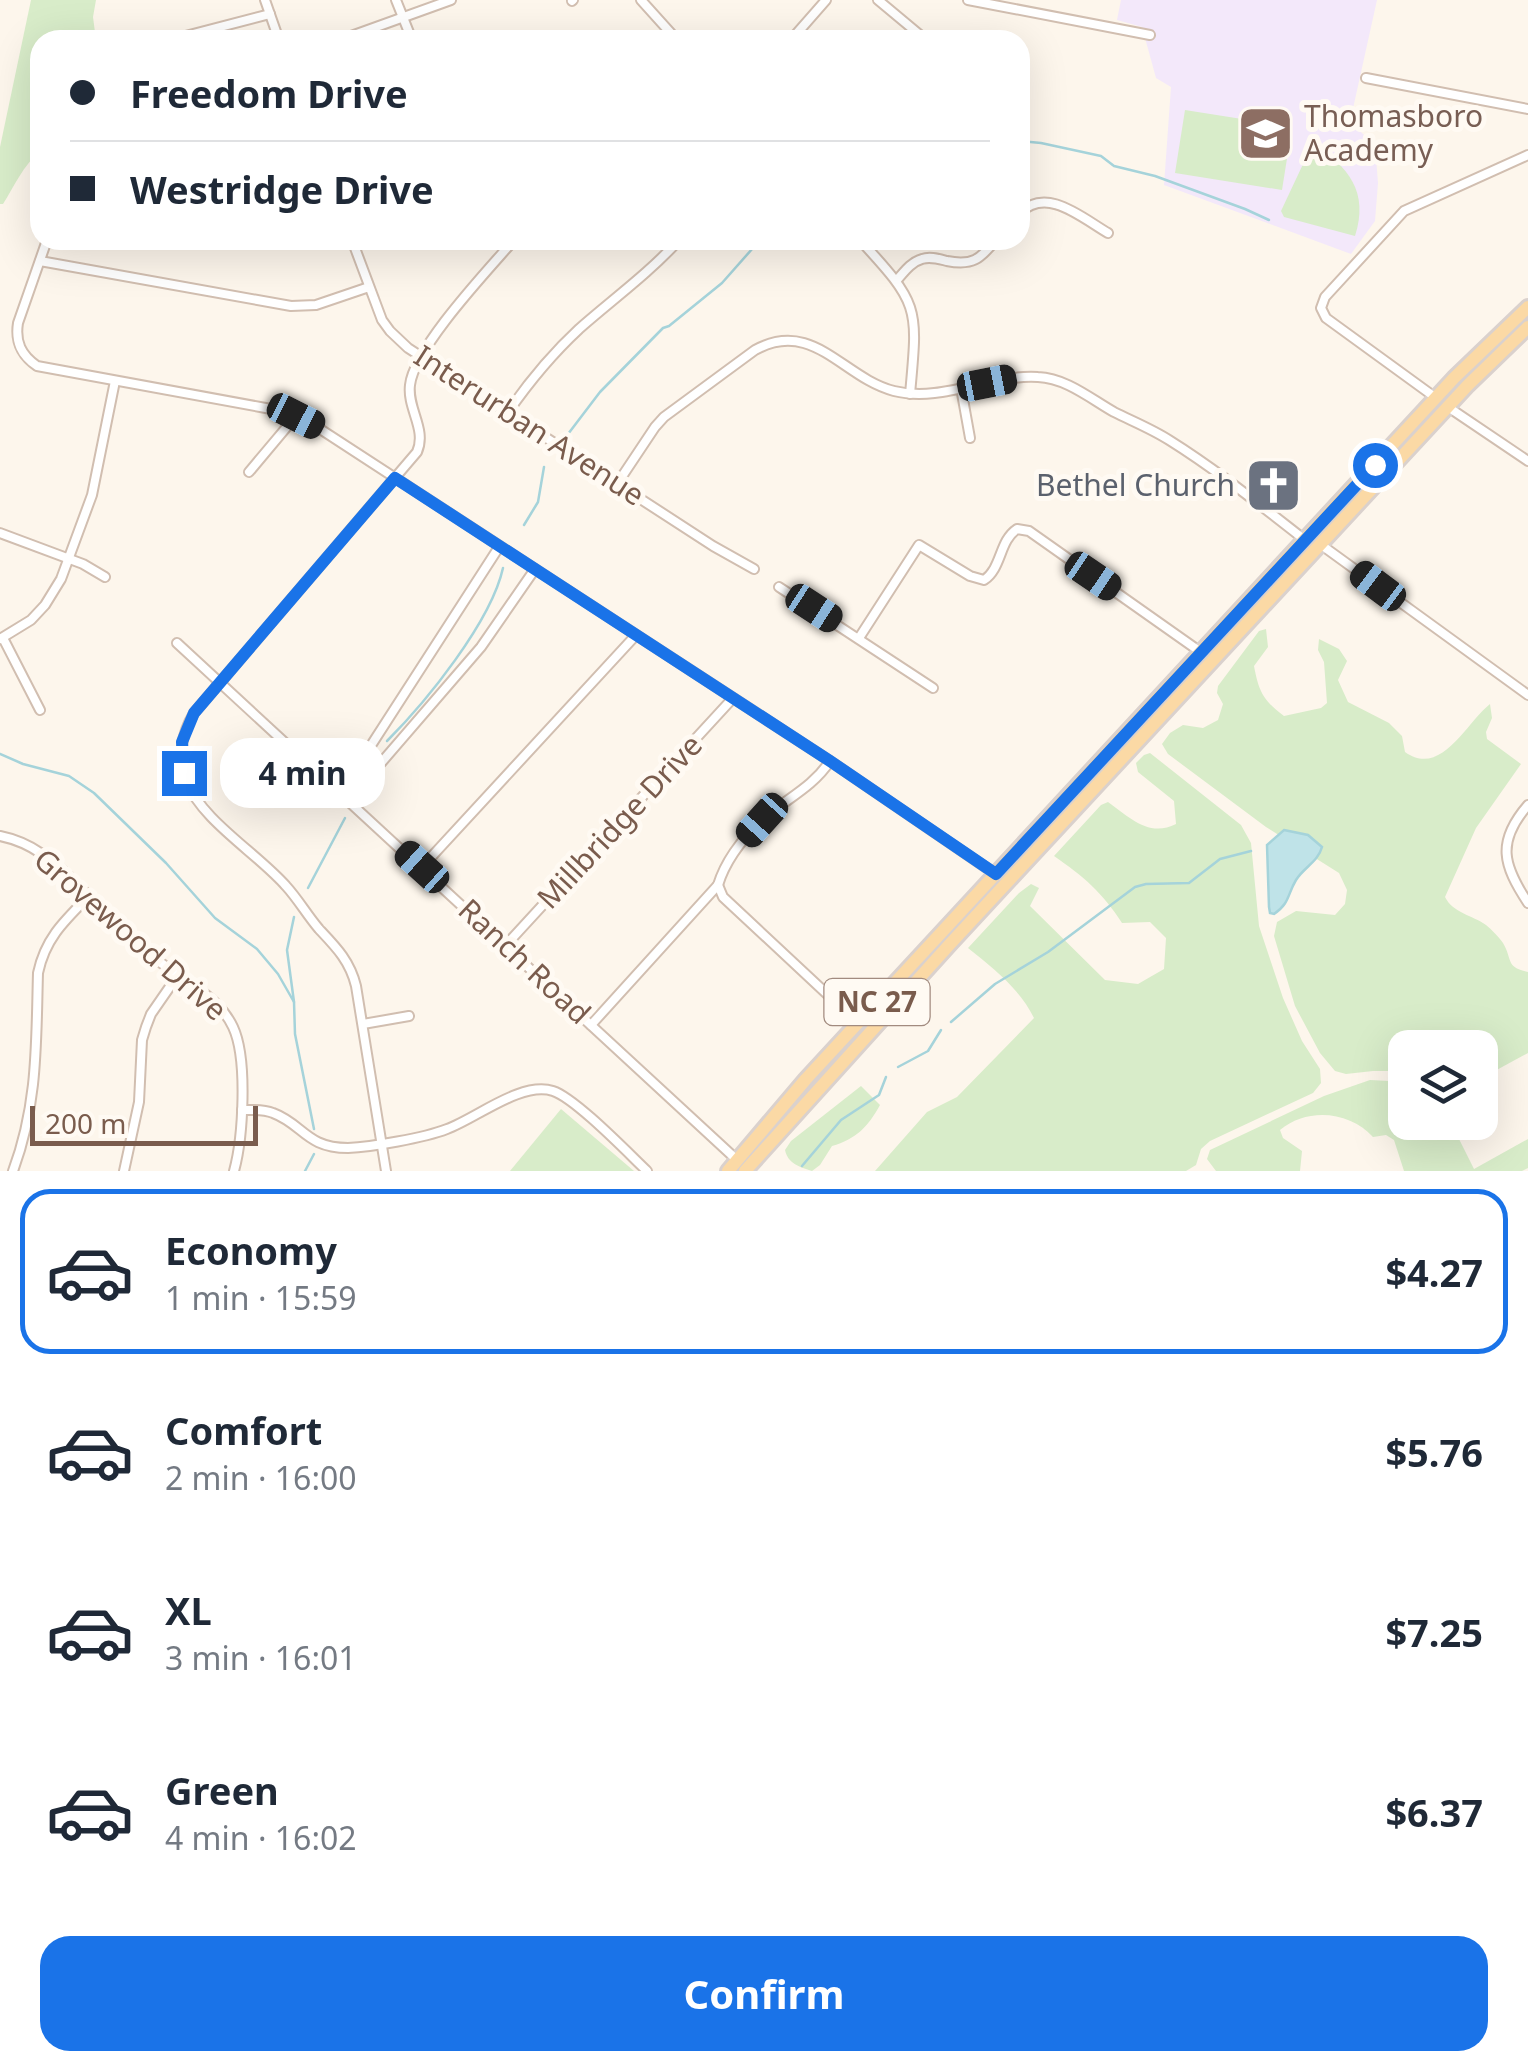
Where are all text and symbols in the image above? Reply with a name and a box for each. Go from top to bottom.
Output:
text: Freedom Drive [130,67,408,119]
place label: Thomasboro Academy [1304,95,1483,170]
school or university icon: Thomasboro Academy [1235,104,1295,164]
text: Westridge Drive [130,163,434,215]
street label: Interurban Avenue [407,335,653,515]
car [955,363,1019,403]
car [262,389,330,443]
route start [1353,443,1398,488]
church icon: Bethel Church [1244,456,1304,516]
place label: Bethel Church [1036,464,1235,505]
car [1060,547,1126,605]
car [1345,556,1411,616]
car [781,579,847,637]
street label: Millbridge Drive [527,725,711,917]
callout: 4 min [219,738,384,808]
route end [162,751,207,796]
text: 4 min [258,751,347,794]
car [731,788,793,852]
car [390,836,454,898]
street label: Grovewood Drive [26,839,236,1029]
street label: Ranch Road [450,889,600,1033]
road number: NC 27 [824,979,930,1025]
map controls [1388,1030,1498,1140]
button: layers [1388,1030,1498,1140]
scale bar [30,1101,258,1146]
text: 200 m [45,1104,127,1142]
text: Economy [165,1224,337,1276]
icon: car [45,1227,135,1317]
text: $4.27 [1385,1246,1483,1298]
text: 1 min · 15:59 [165,1276,357,1319]
text: Comfort [165,1404,322,1456]
icon: car [45,1407,135,1497]
text: $5.76 [1385,1426,1483,1478]
text: 2 min · 16:00 [165,1456,357,1499]
text: XL [165,1584,212,1636]
icon: car [45,1587,135,1677]
text: $7.25 [1385,1606,1483,1658]
text: 3 min · 16:01 [165,1636,357,1679]
text: Green [165,1764,279,1816]
icon: car [45,1767,135,1857]
text: $6.37 [1385,1786,1483,1838]
text: 4 min · 16:02 [165,1816,357,1859]
button: Confirm [40,1936,1488,2051]

